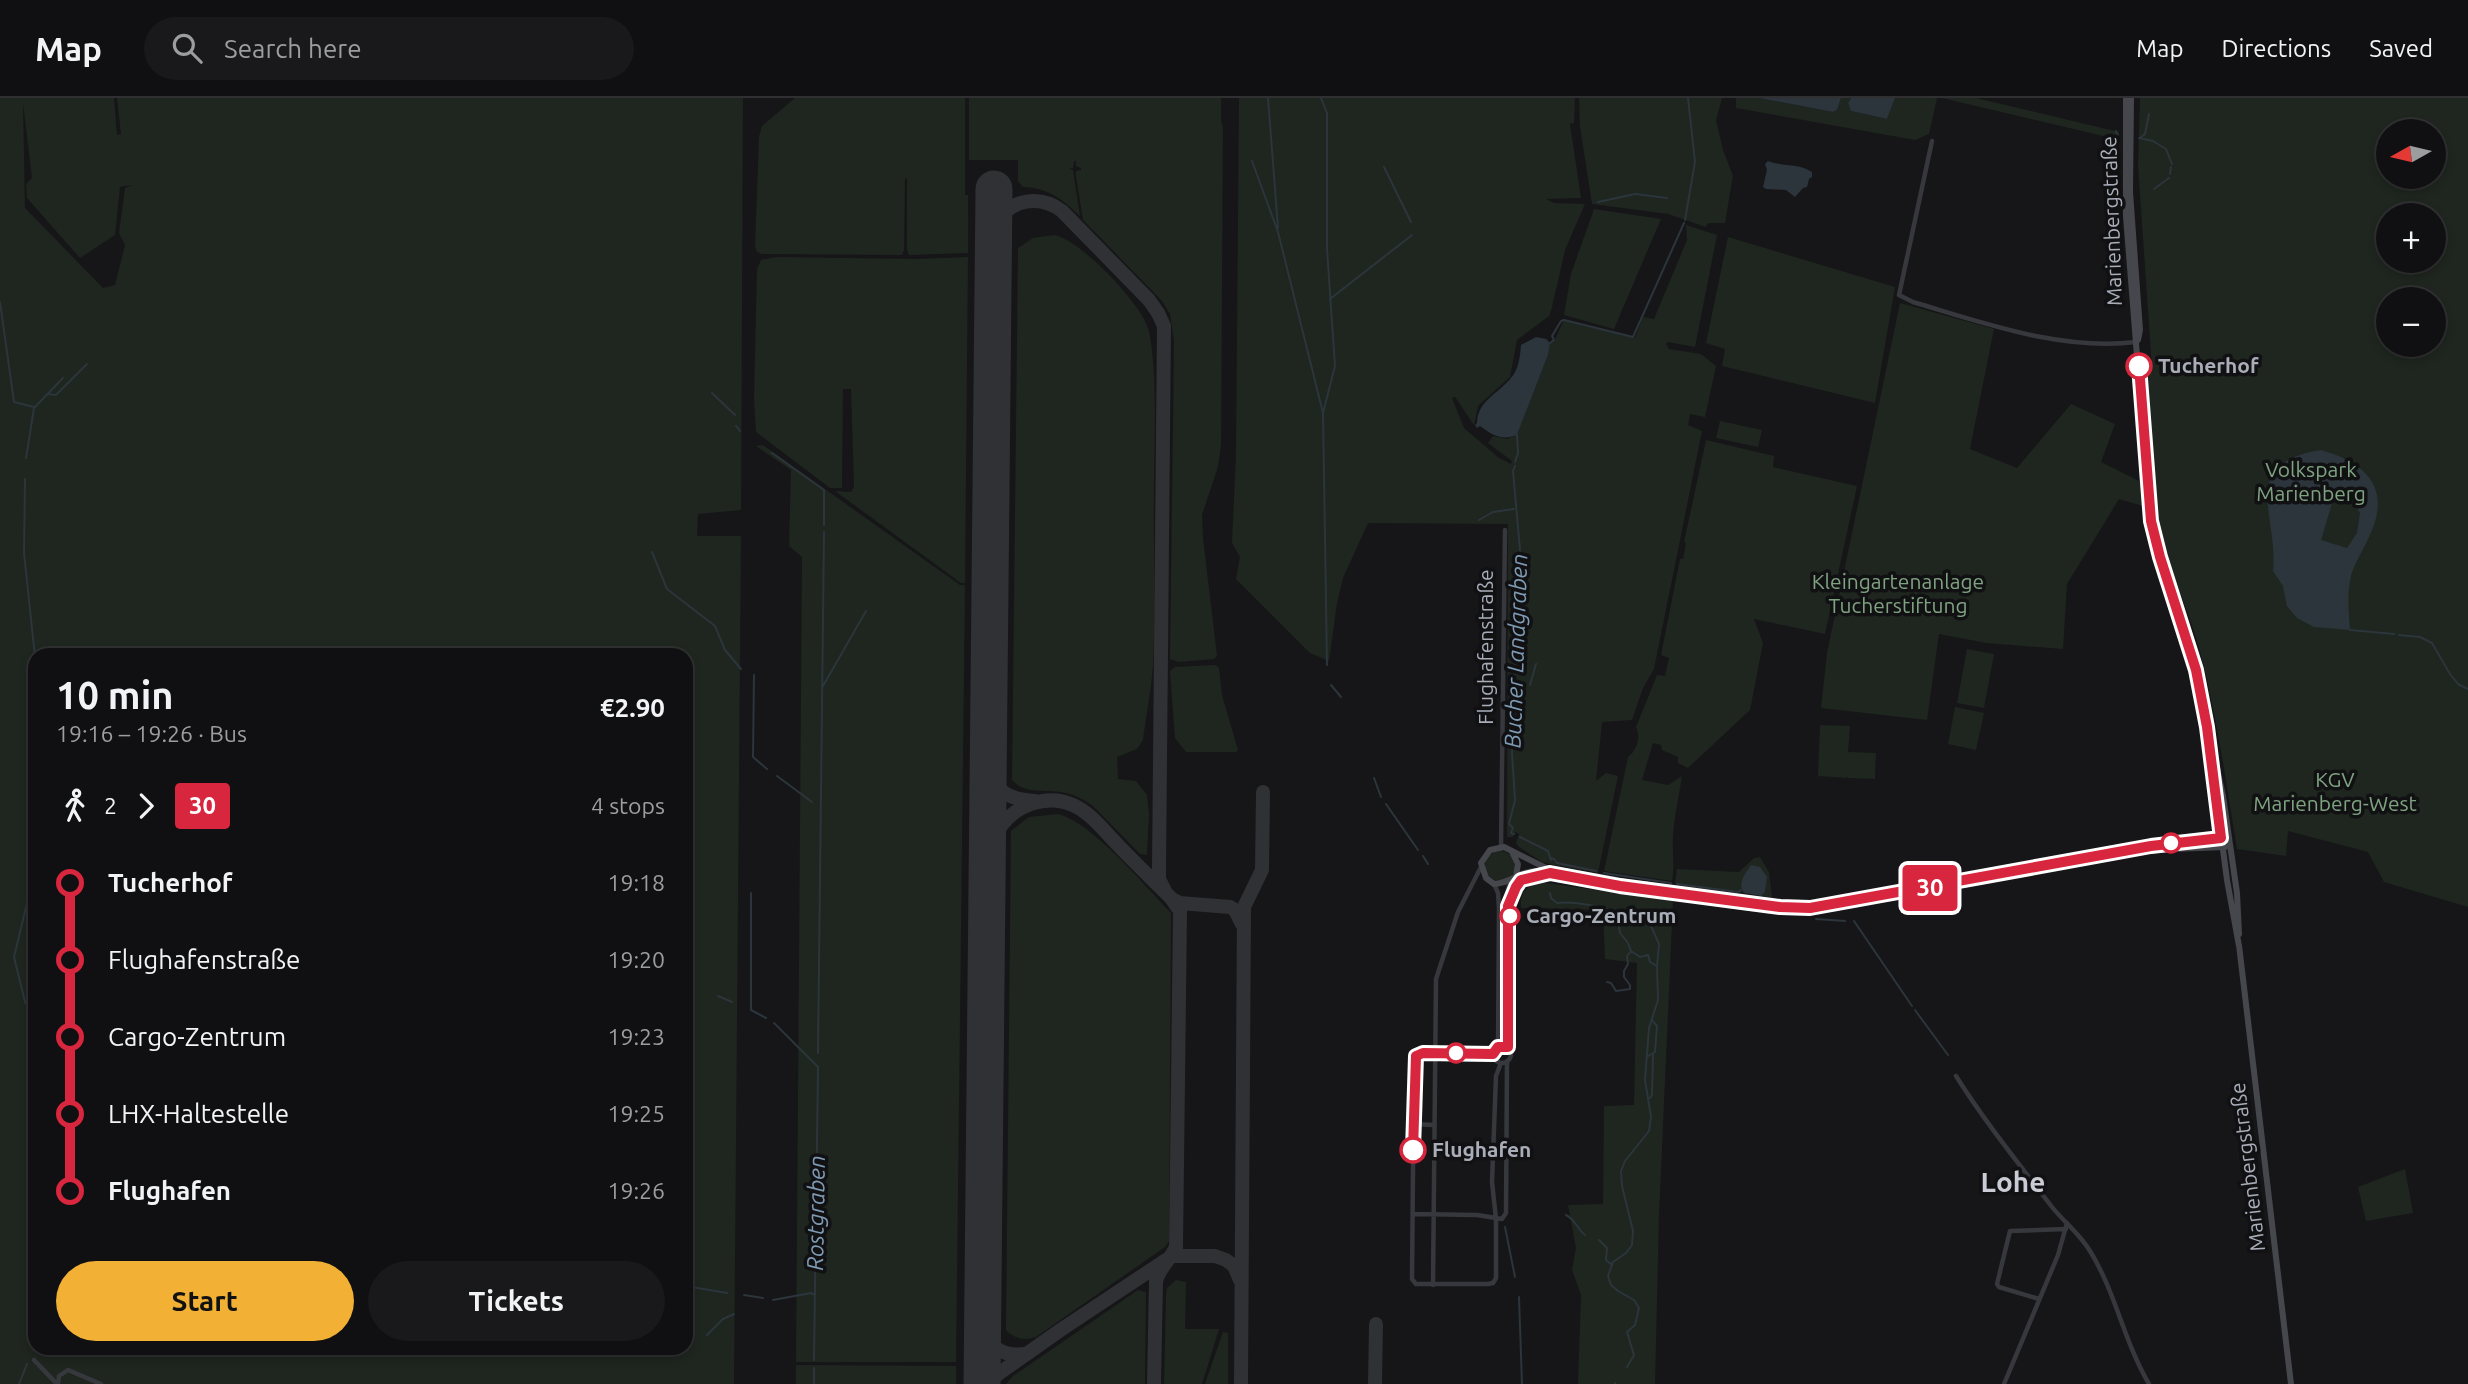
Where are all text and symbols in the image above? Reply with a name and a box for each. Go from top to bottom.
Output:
search box [144,17,634,80]
icon: search [168,29,206,67]
text: Map [35,30,102,67]
text: Search here [224,34,362,63]
text: Map [2136,35,2183,62]
text: Directions [2221,35,2331,62]
text: Saved [2369,35,2433,62]
north arrow [2376,119,2446,189]
map controls [2376,119,2446,357]
street label: Marienbergstraße [2096,136,2126,306]
button: + [2376,203,2446,273]
button: − [2376,287,2446,357]
marker: Tucherhof [2126,353,2152,379]
place label: Tucherhof [2158,353,2259,377]
park label: Volkspark Marienberg [2256,457,2366,505]
water label: Bucher Landgraben [1500,553,1531,749]
street label: Flughafenstraße [1473,569,1497,725]
park label: Kleingartenanlage Tucherstiftung [1812,569,1984,617]
text: 10 min [56,674,173,716]
text: €2.90 [600,693,665,722]
text: 19:16 – 19:26 · Bus [56,721,247,746]
park label: KGV Marienberg-West [2253,767,2417,815]
icon: walk [56,787,94,825]
icon: forward [127,787,165,825]
text: 30 [189,792,216,819]
text: 2 [104,793,117,818]
text: 4 stops [591,793,665,818]
unlabelled marker [2161,833,2181,853]
line badge: 30 [1898,865,1962,911]
text: Tucherhof [108,868,233,897]
text: 19:18 [607,870,665,895]
text: 30 [1916,874,1944,901]
place label: Cargo-Zentrum [1526,903,1676,927]
marker: Cargo-Zentrum [1500,906,1520,926]
text: Flughafenstraße [108,945,300,974]
text: 19:20 [607,947,665,972]
text: Cargo-Zentrum [108,1022,286,1051]
text: 19:23 [607,1024,665,1049]
unlabelled marker [1446,1043,1466,1063]
street label: Marienbergstraße [2225,1081,2269,1253]
text: LHX-Haltestelle [108,1099,289,1128]
text: 19:25 [607,1101,665,1126]
marker: Flughafen [1400,1137,1426,1163]
place label: Flughafen [1432,1137,1531,1161]
water label: Rostgraben [802,1155,829,1271]
district label: Lohe [1981,1166,2045,1197]
text: Flughafen [108,1176,231,1205]
text: 19:26 [607,1178,665,1203]
button: Start [56,1261,354,1341]
button: Tickets [368,1261,665,1341]

